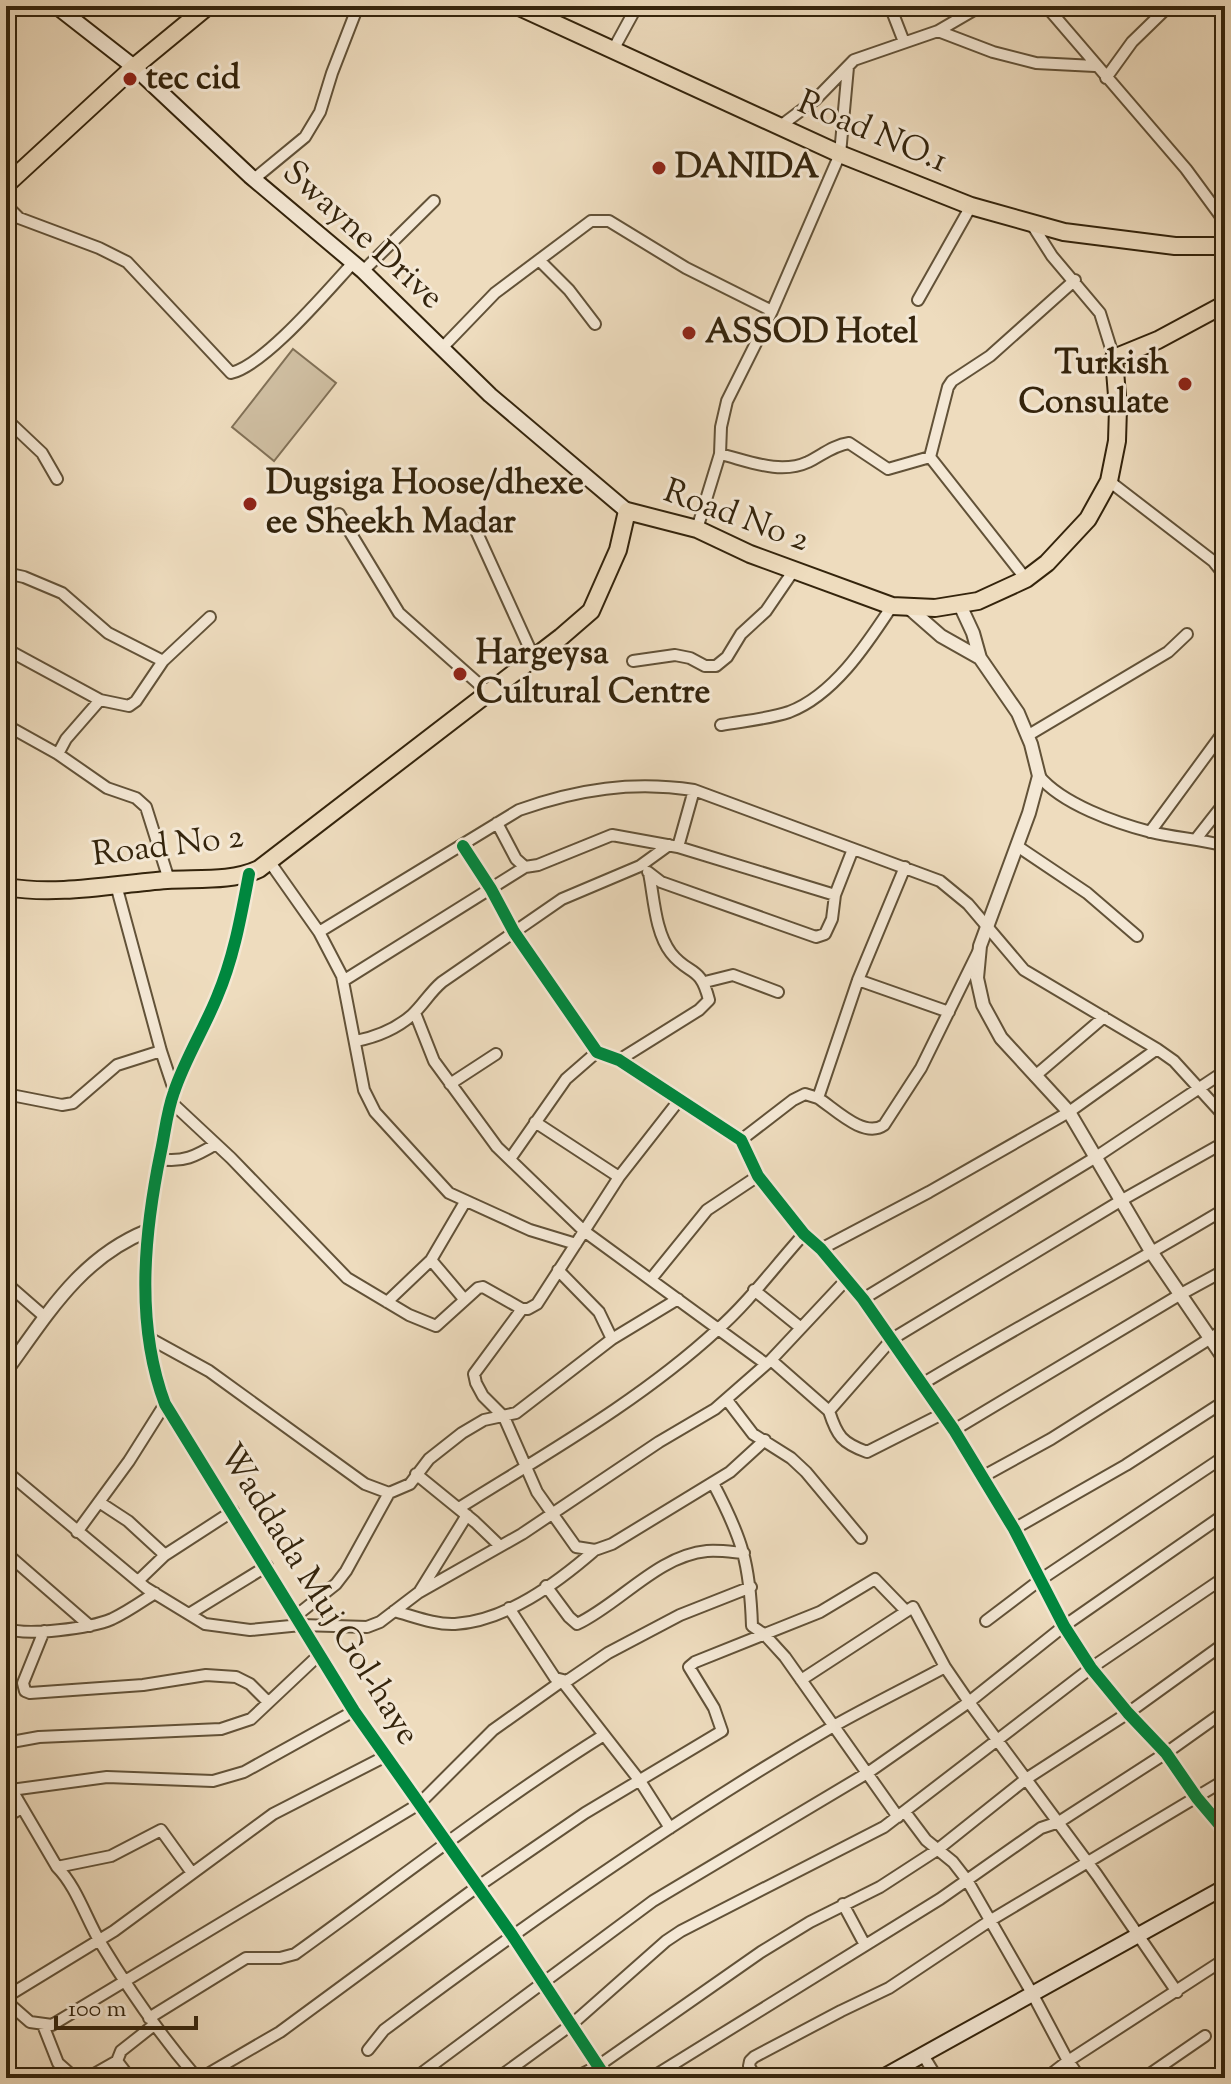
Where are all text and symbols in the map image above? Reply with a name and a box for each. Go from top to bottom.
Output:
place label: tec cid [146,55,241,104]
marker: tec cid [121,70,139,88]
street label: Road NO.1 [789,79,955,187]
place label: DANIDA [675,144,819,193]
street label: Swayne Drive [270,150,454,322]
marker: DANIDA [650,159,668,177]
place label: ASSOD Hotel [705,309,918,358]
marker: ASSOD Hotel [680,324,698,342]
place label: Turkish Consulate [1019,340,1169,428]
marker: Turkish Consulate [1176,375,1194,393]
place label: Dugsiga Hoose/dhexe ee Sheekh Madar [266,460,584,548]
street label: Road No 2 [656,468,816,566]
marker: Dugsiga Hoose/dhexe ee Sheekh Madar [241,495,259,513]
place label: Hargeysa Cultural Centre [476,630,710,718]
marker: Hargeysa Cultural Centre [451,665,469,683]
street label: Road No 2 [90,813,247,881]
street label: Waddada Muj Gol-haye [205,1435,431,1755]
scale bar [56,1980,196,2030]
text: 100 m [68,1993,126,2027]

